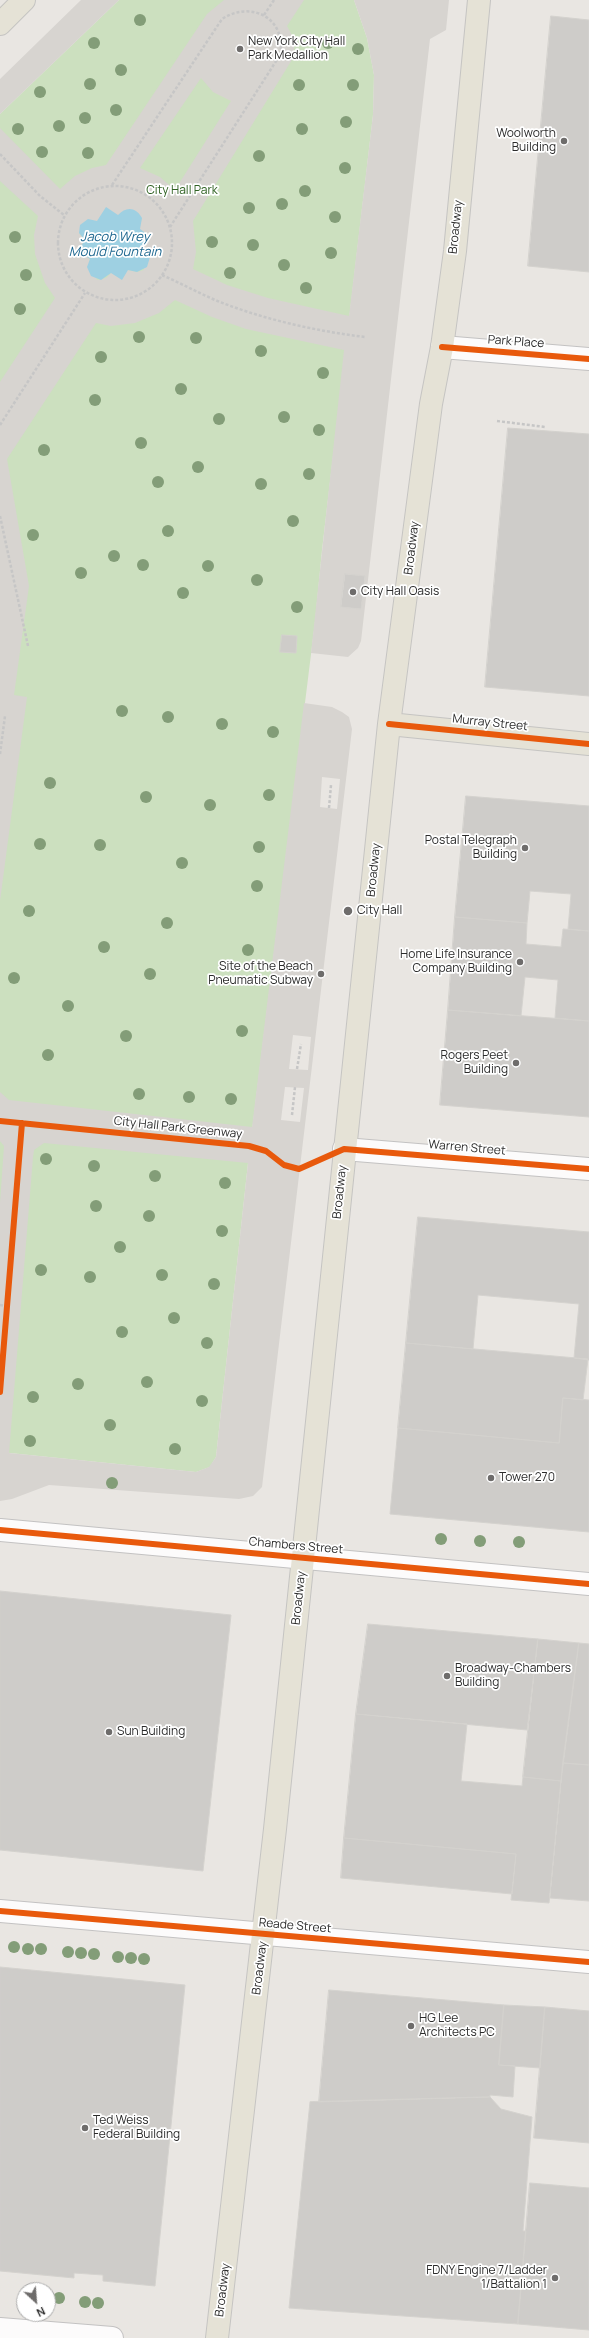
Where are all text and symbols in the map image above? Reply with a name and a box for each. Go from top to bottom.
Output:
place label: New York City Hall Park Medallion [248,35,345,63]
marker: New York City Hall Park Medallion [235,44,245,54]
place label: Woolworth Building [496,127,556,155]
marker: Woolworth Building [559,136,569,146]
park label: City Hall Park [146,184,218,198]
street label: Broadway [446,199,466,255]
water label: Jacob Wrey Mould Fountain [69,229,161,260]
street label: Park Place [487,333,545,351]
street label: Broadway [402,520,422,576]
place label: City Hall Oasis [361,585,439,599]
marker: City Hall Oasis [348,587,358,597]
street label: Murray Street [452,712,528,734]
place label: Postal Telegraph Building [425,834,517,862]
street label: Broadway [364,842,384,898]
marker: Postal Telegraph Building [520,843,530,853]
place label: City Hall [357,904,402,918]
marker: City Hall [342,905,354,917]
place label: Home Life Insurance Company Building [400,948,512,976]
marker: Home Life Insurance Company Building [515,957,525,967]
place label: Site of the Beach Pneumatic Subway [208,960,313,988]
marker: Site of the Beach Pneumatic Subway [316,969,326,979]
place label: Rogers Peet Building [440,1049,508,1077]
marker: Rogers Peet Building [511,1058,521,1068]
street label: City Hall Park Greenway [113,1114,243,1142]
street label: Warren Street [428,1137,506,1159]
street label: Broadway [330,1164,350,1220]
place label: Tower 270 [499,1471,555,1485]
marker: Tower 270 [486,1473,496,1483]
street label: Chambers Street [248,1535,344,1557]
street label: Broadway [289,1570,309,1626]
place label: Broadway-Chambers Building [455,1662,571,1690]
marker: Broadway-Chambers Building [442,1671,452,1681]
place label: Sun Building [117,1725,185,1739]
marker: Sun Building [104,1727,114,1737]
street label: Reade Street [258,1916,332,1936]
street label: Broadway [250,1940,270,1996]
place label: HG Lee Architects PC [419,2012,495,2040]
marker: HG Lee Architects PC [406,2021,416,2031]
place label: Ted Weiss Federal Building [93,2114,180,2142]
marker: Ted Weiss Federal Building [80,2123,90,2133]
street label: Broadway [213,2262,233,2318]
place label: FDNY Engine 7/Ladder 1/Battalion 1 [426,2264,547,2292]
marker: FDNY Engine 7/Ladder 1/Battalion 1 [550,2273,560,2283]
north arrow [16,2282,56,2322]
text: N [34,2304,48,2321]

